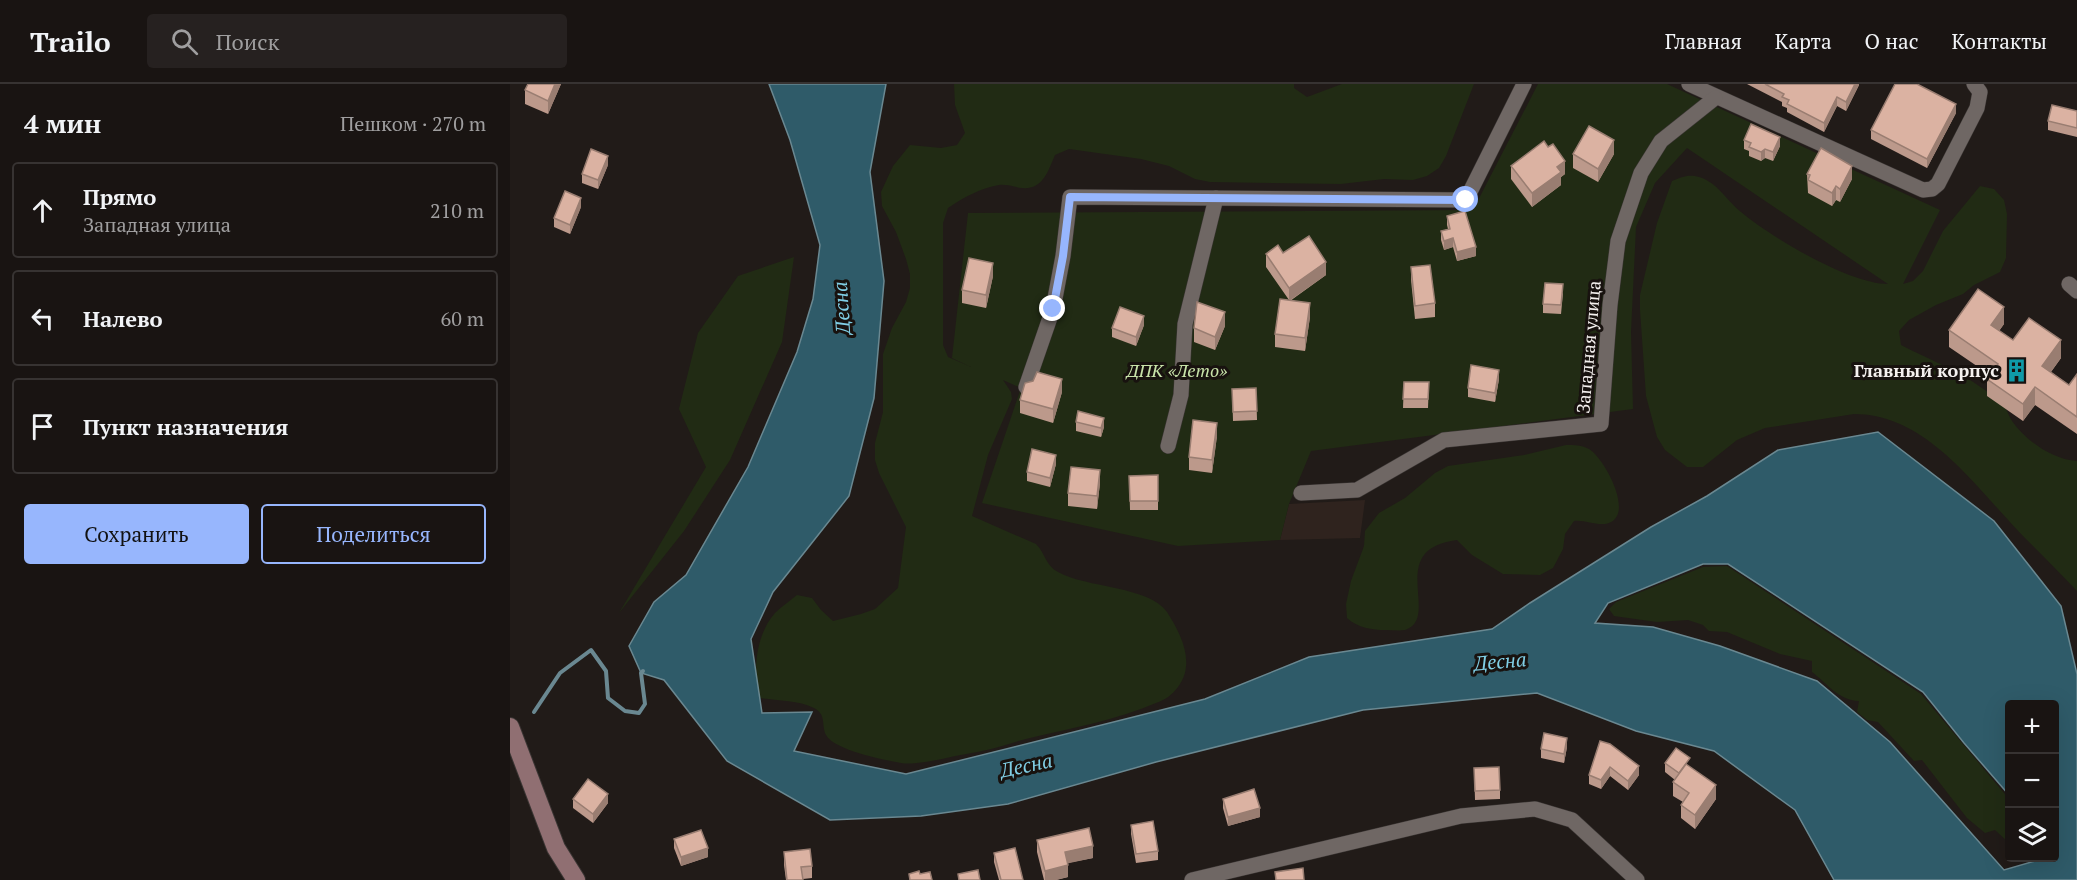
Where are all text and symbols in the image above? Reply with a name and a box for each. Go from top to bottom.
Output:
search box [147,14,567,68]
text: Trailo [30,23,111,60]
icon: search [168,25,201,58]
text: Поиск [216,27,279,56]
text: Главная [1665,27,1742,55]
text: Карта [1775,27,1832,55]
text: О нас [1865,27,1918,55]
text: Контакты [1951,27,2047,55]
text: 4 мин [24,106,101,140]
text: Пешком · 270 m [340,110,486,137]
text: Прямо [83,182,156,211]
route start [1452,186,1478,212]
icon: ahead [26,194,59,227]
text: 210 m [430,197,484,224]
text: Западная улица [83,211,231,238]
street label: Западная улица [1570,280,1606,414]
water label: Десна [826,281,856,337]
route end [1039,295,1065,321]
icon: left [26,302,59,335]
text: Налево [83,304,163,333]
text: 60 m [441,305,484,332]
building icon: Главный корпус [2004,357,2030,383]
park label: ДПК «Лето» [1125,358,1228,382]
place label: Главный корпус [1854,358,1999,382]
icon: arrive [26,410,59,443]
text: Пункт назначения [83,412,288,441]
button: Сохранить [24,504,249,564]
button: Поделиться [261,504,486,564]
water label: Десна [1470,645,1528,677]
map controls [2005,700,2059,862]
button: + [2005,700,2059,754]
water label: Десна [995,746,1055,784]
button: − [2005,754,2059,808]
button: layers [2005,808,2059,862]

